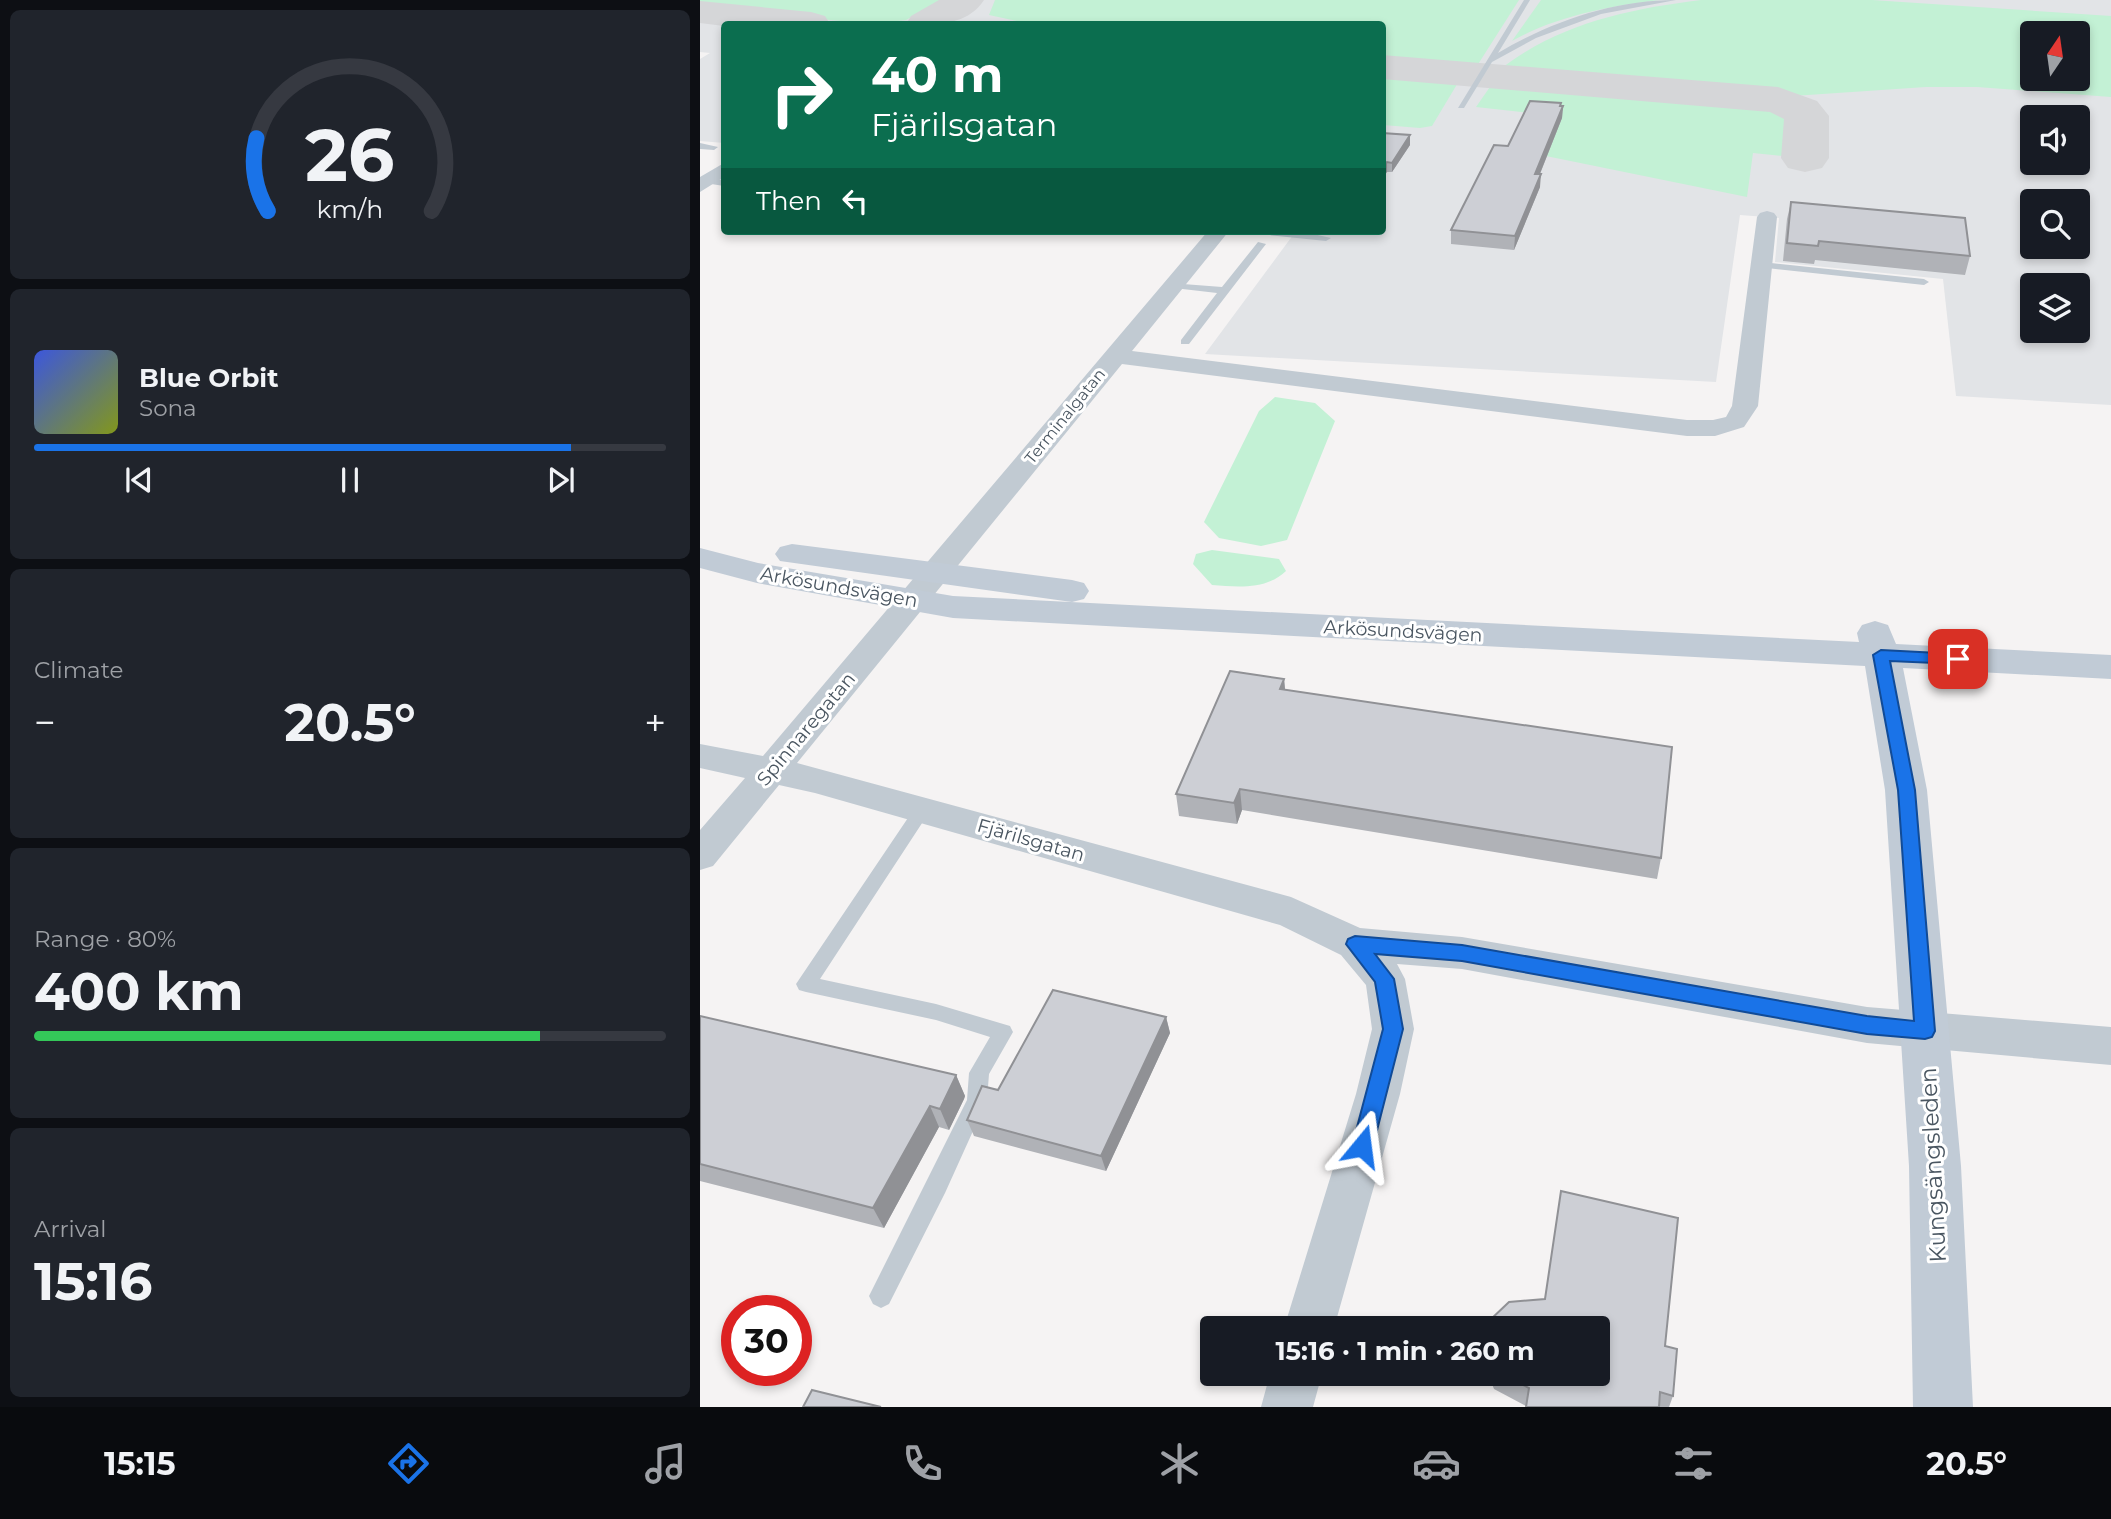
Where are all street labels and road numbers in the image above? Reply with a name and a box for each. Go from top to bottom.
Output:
street label: Terminalgatan [1021,365,1109,467]
street label: Arkösundsvägen [759,562,919,612]
street label: Arkösundsvägen [1323,615,1483,647]
street label: Spinnaregatan [752,668,860,790]
street label: Fjärilsgatan [975,814,1087,866]
street label: Kungsängsleden [1914,1067,1952,1263]

